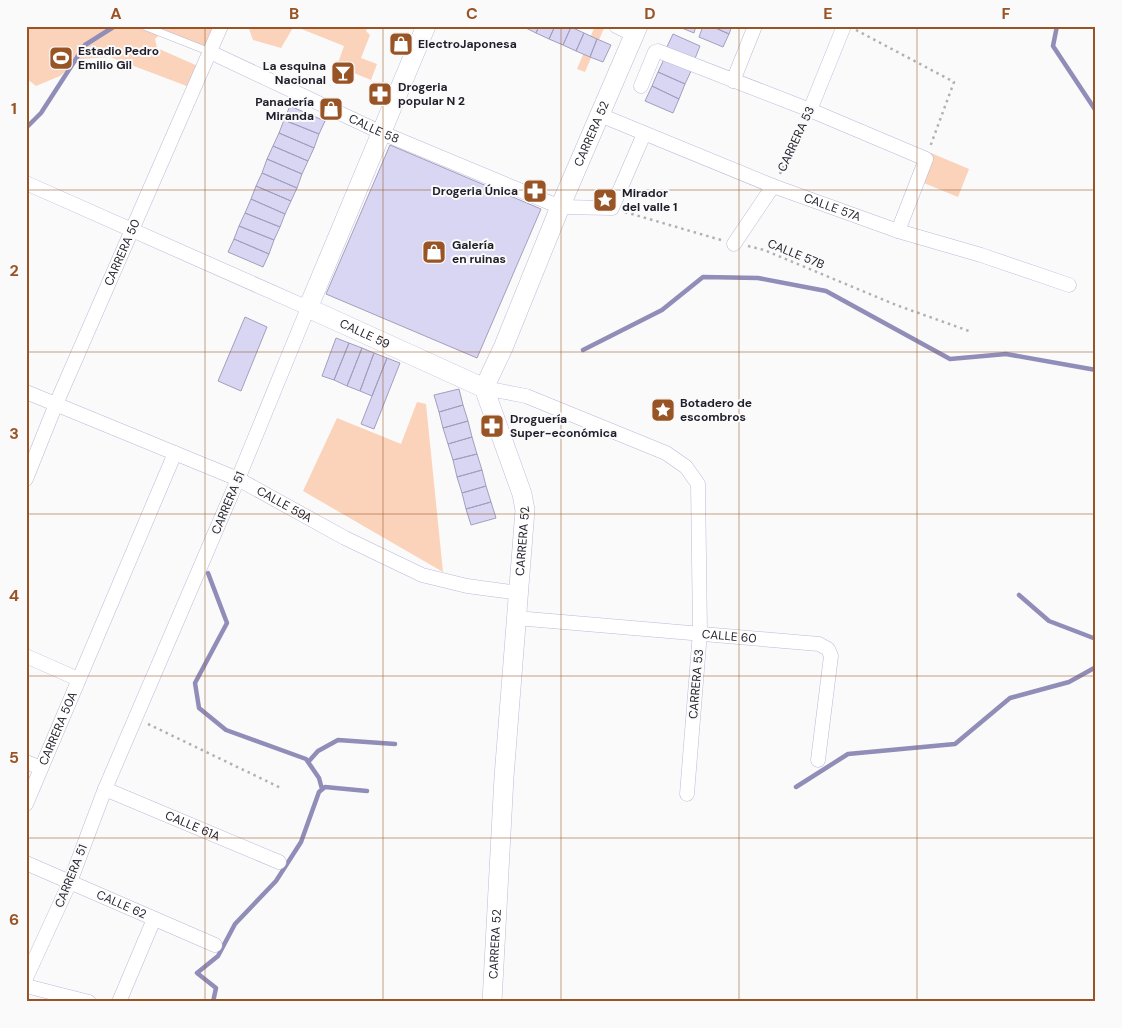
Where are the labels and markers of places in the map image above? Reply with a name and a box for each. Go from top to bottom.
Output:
shop icon: ElectroJaponesa [388,31,414,57]
place label: ElectroJaponesa [418,36,517,52]
place label: Estadio Pedro Emilio Gil [78,43,159,73]
sports icon: Estadio Pedro Emilio Gil [48,45,74,71]
place label: La esquina Nacional [263,58,326,88]
bar icon: La esquina Nacional [330,60,356,86]
place label: Drogeria popular N 2 [398,79,465,109]
pharmacy icon: Drogeria popular N 2 [367,81,393,107]
place label: Panadería Miranda [255,94,314,124]
shop icon: Panadería Miranda [318,96,344,122]
pharmacy icon: Drogeria Única [522,178,548,204]
place label: Drogeria Única [432,183,518,199]
place label: Mirador del valle 1 [622,185,677,215]
place icon: Mirador del valle 1 [592,187,618,213]
place label: Galería en ruinas [452,237,506,267]
shop icon: Galería en ruinas [421,239,447,265]
place label: Botadero de escombros [680,395,752,425]
place icon: Botadero de escombros [650,397,676,423]
place label: Droguería Super-económica [510,411,617,441]
pharmacy icon: Droguería Super-económica [479,413,505,439]

